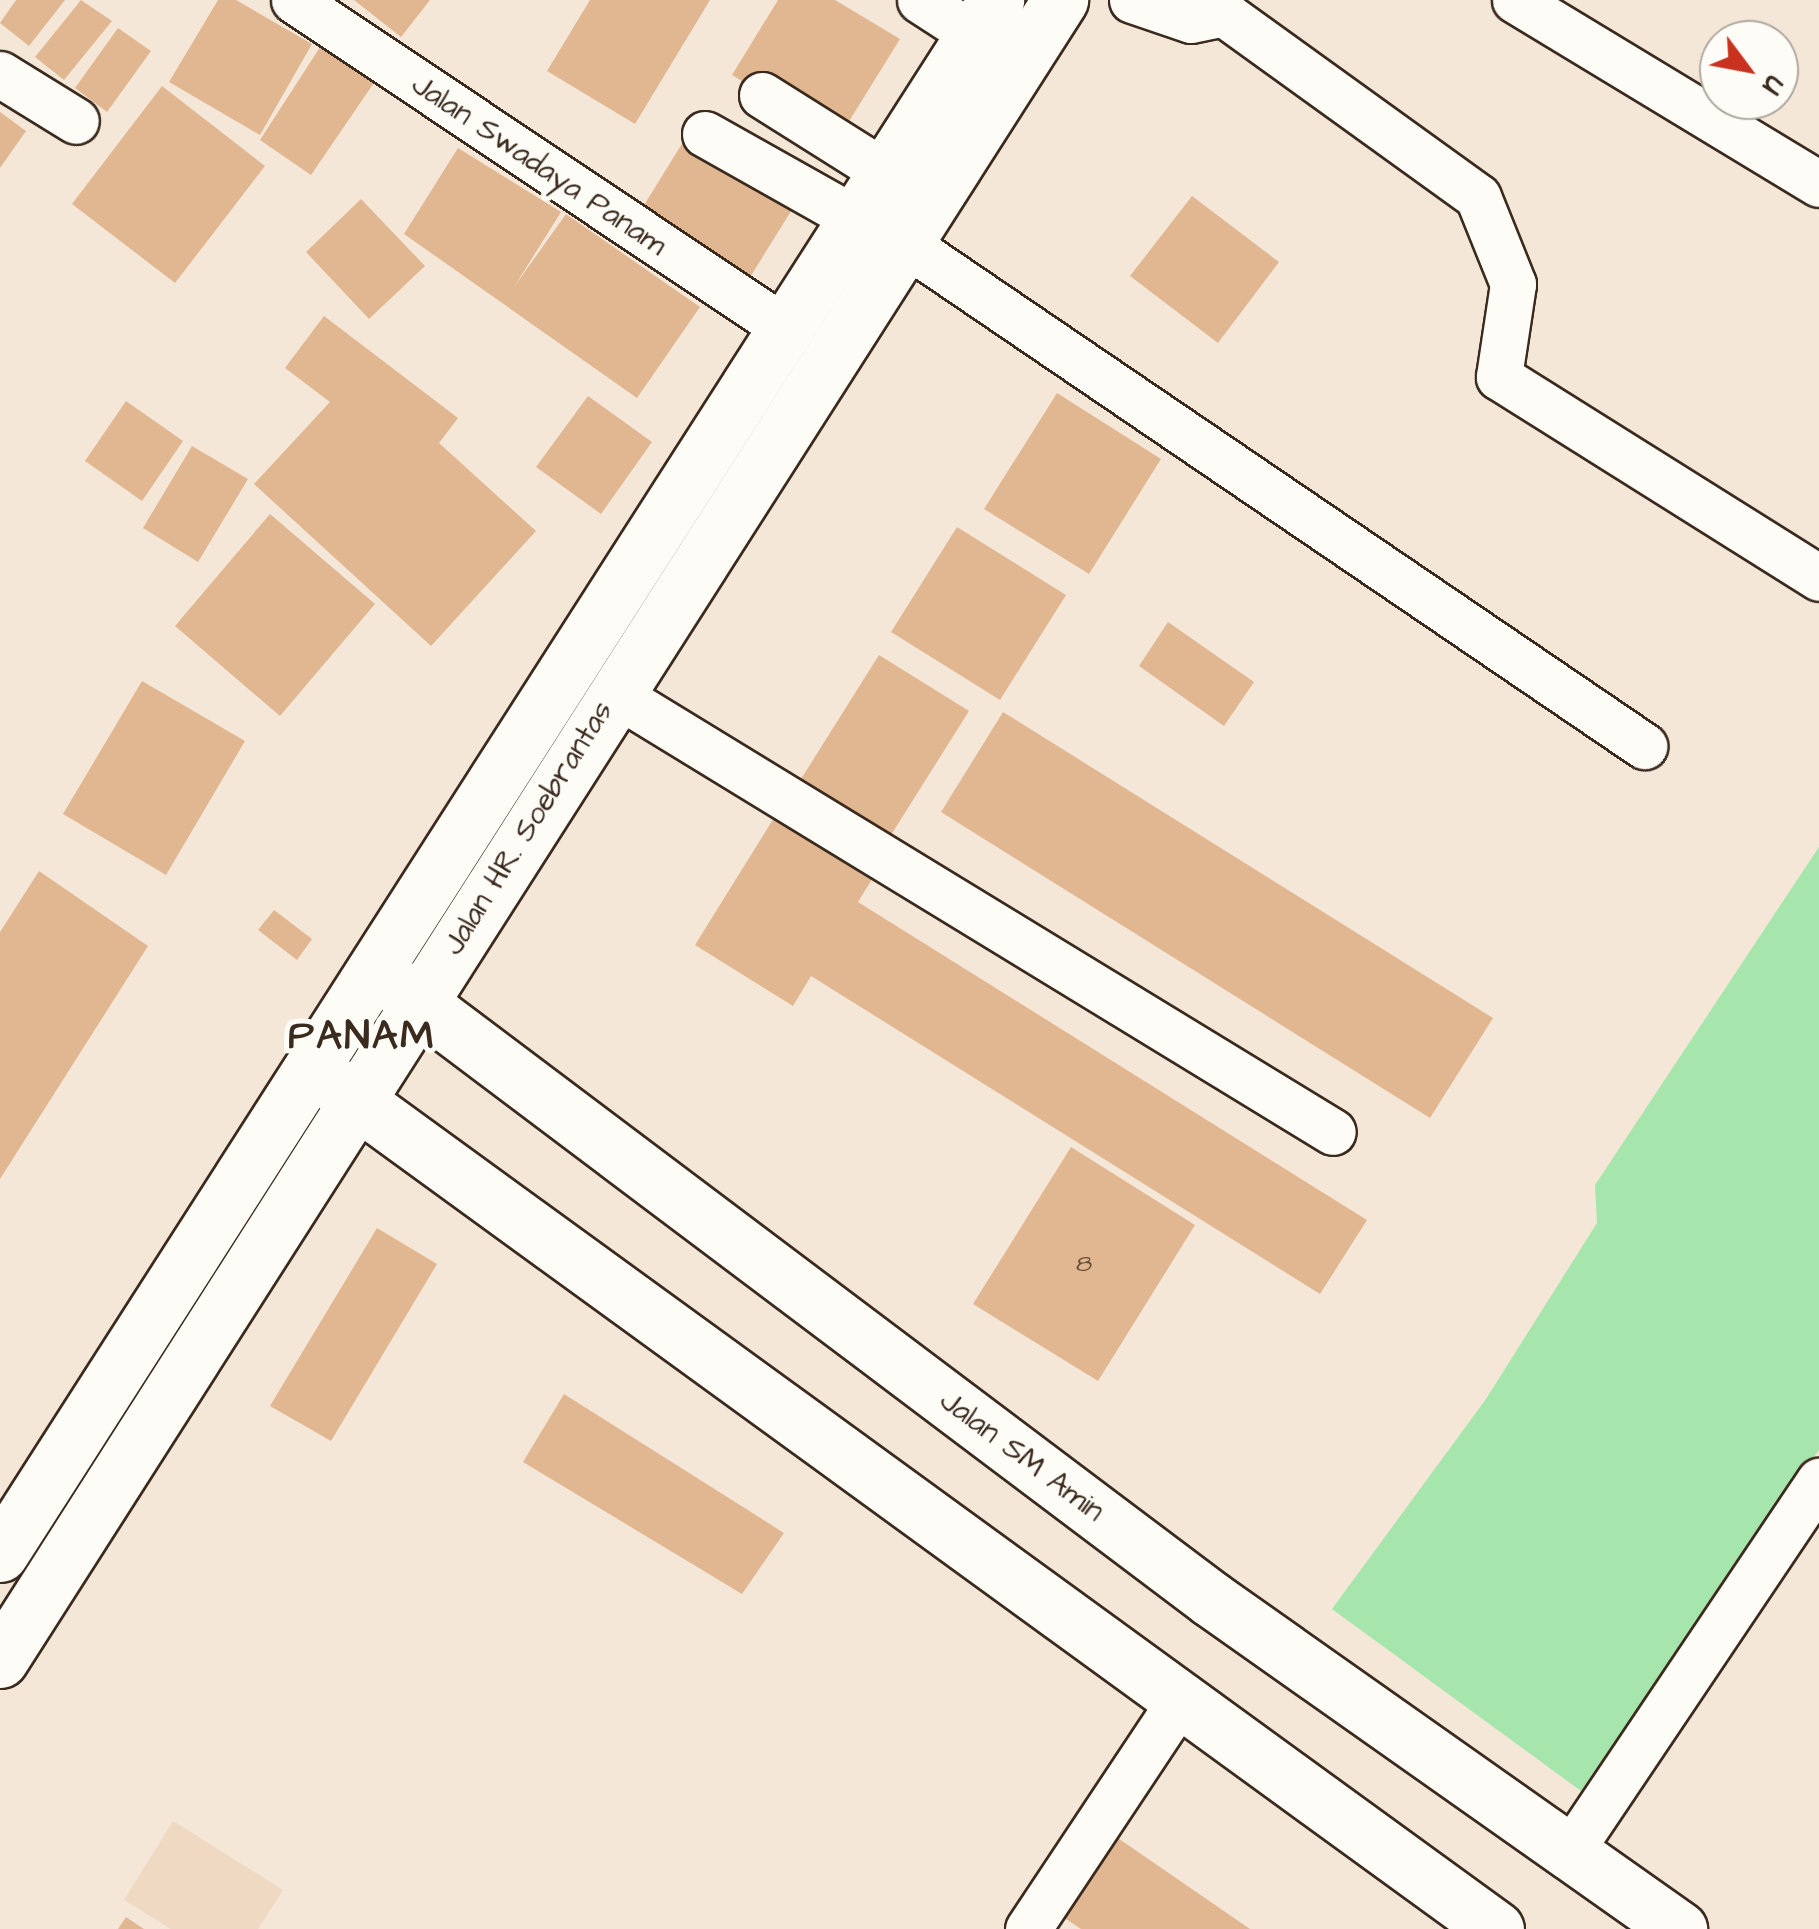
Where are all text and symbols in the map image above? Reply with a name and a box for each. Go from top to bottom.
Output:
north arrow [1699,20,1799,120]
street label: Jalan Swadaya Panam [405,66,673,264]
text: U [1752,68,1794,102]
street label: Jalan HR. Soebrantas [435,694,621,962]
district label: PANAM [288,1013,436,1061]
house number: 8 [1076,1249,1092,1279]
street label: Jalan SM Amin [933,1383,1111,1529]

